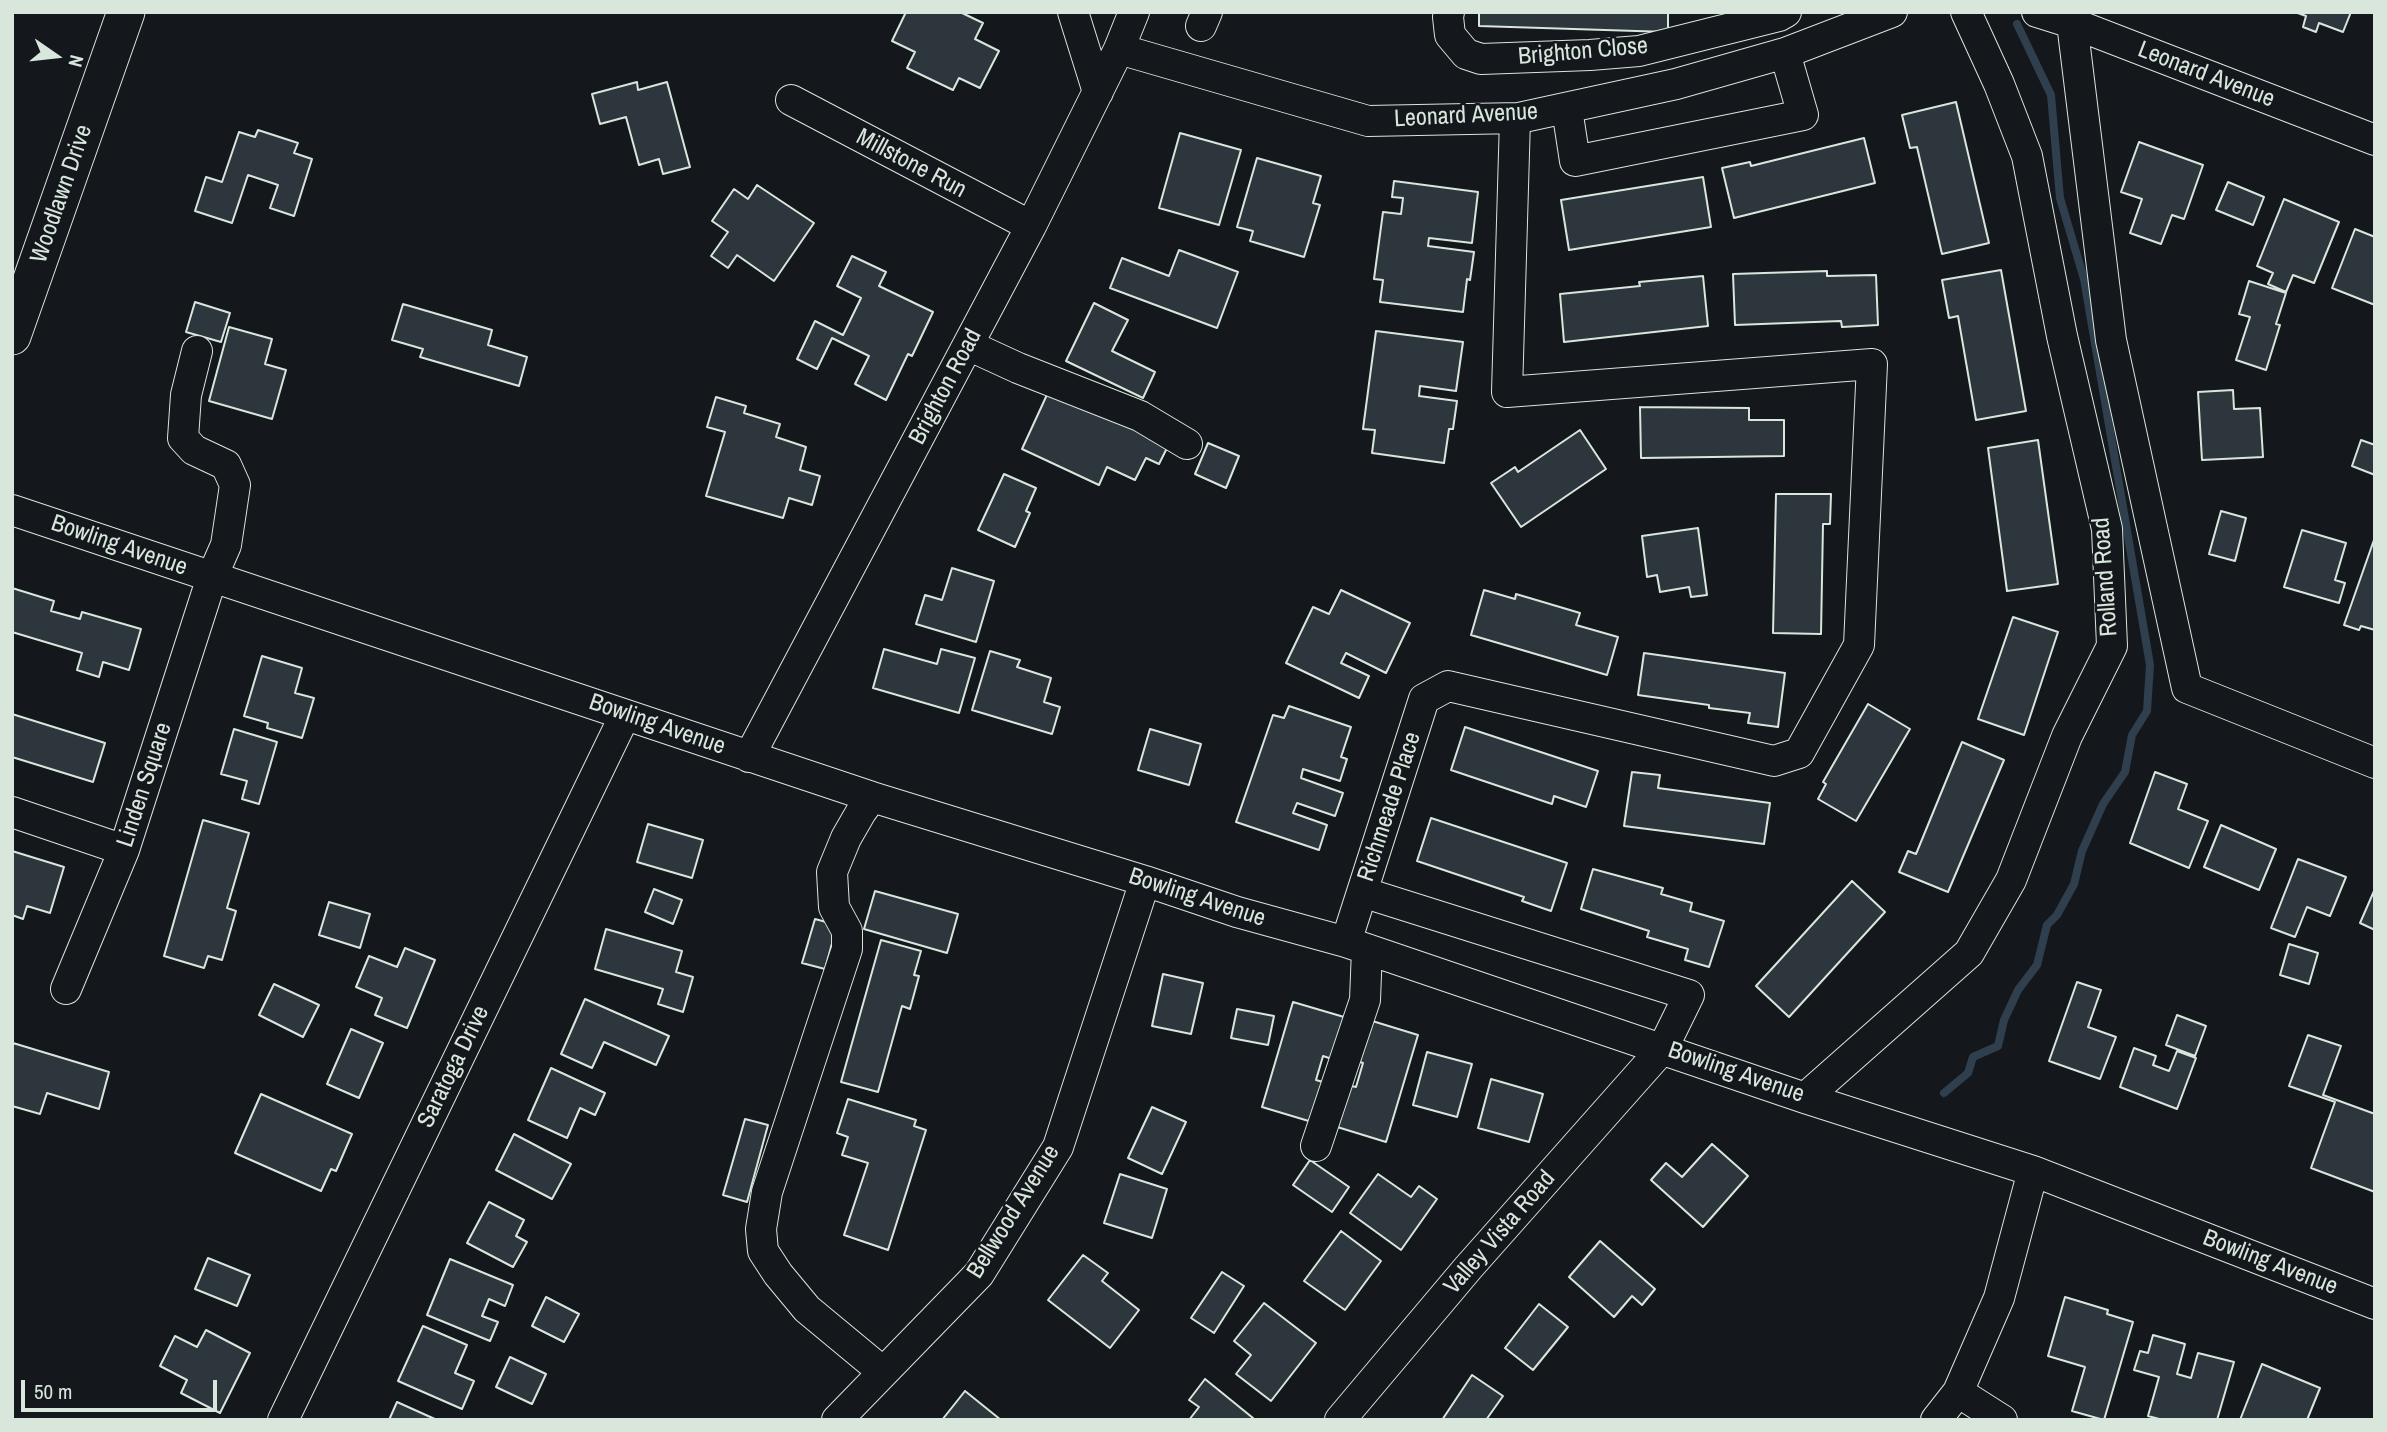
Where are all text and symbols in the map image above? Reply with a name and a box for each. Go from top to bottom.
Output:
north arrow [21,21,91,91]
street label: Brighton Close [1517,32,1649,72]
street label: Leonard Avenue [2134,36,2278,114]
text: N [62,52,90,70]
street label: Leonard Avenue [1393,98,1539,134]
street label: Woodlawn Drive [25,121,99,267]
street label: Millstone Run [851,123,971,205]
street label: Brighton Road [903,324,989,450]
street label: Bowling Avenue [47,509,191,583]
street label: Rolland Road [2087,517,2125,637]
street label: Bowling Avenue [585,688,729,762]
street label: Linden Square [111,719,179,851]
street label: Richmeade Place [1352,729,1428,885]
street label: Bowling Avenue [1125,862,1269,934]
street label: Saratoga Drive [412,1001,496,1133]
street label: Bowling Avenue [1664,1036,1808,1110]
street label: Bellwood Avenue [962,1140,1066,1284]
street label: Valley Vista Road [1438,1165,1562,1301]
street label: Bowling Avenue [2199,1224,2341,1302]
scale bar [24,1366,220,1410]
text: 50 m [34,1377,72,1406]

